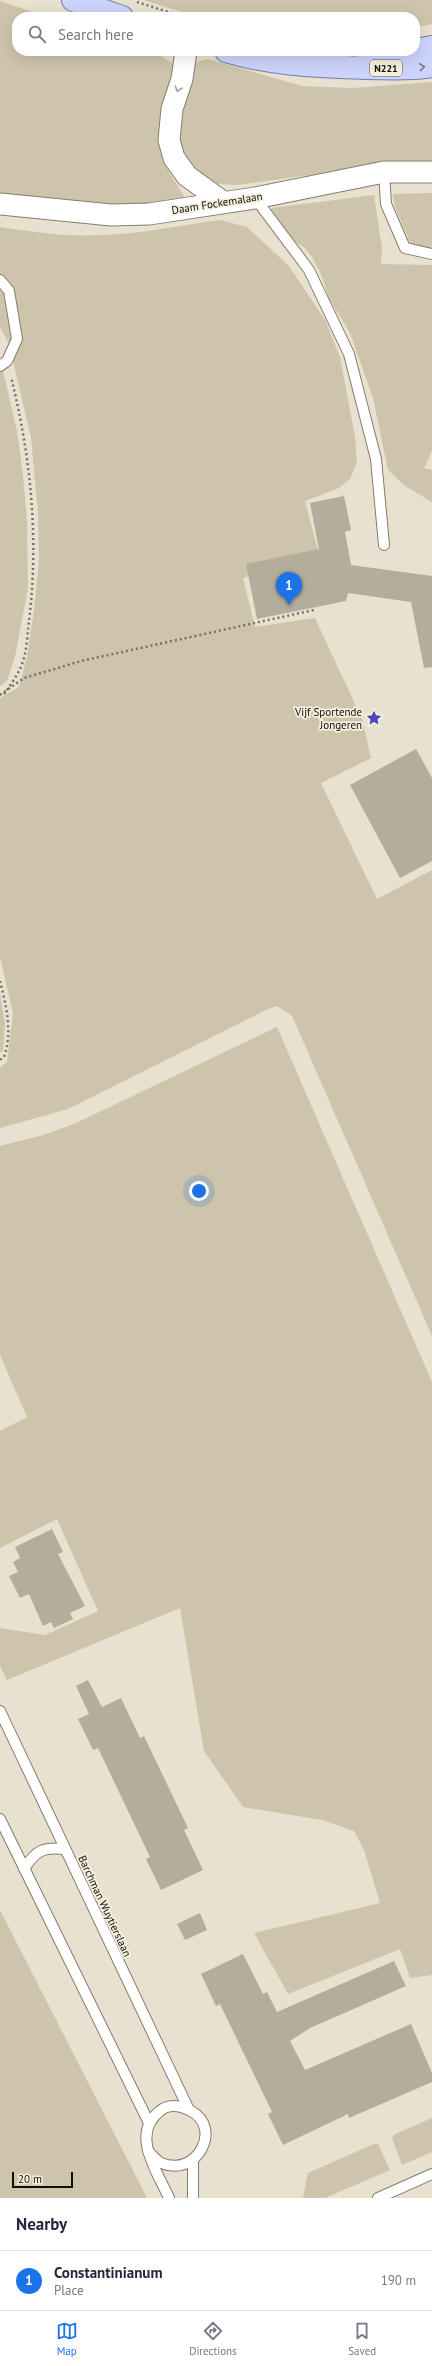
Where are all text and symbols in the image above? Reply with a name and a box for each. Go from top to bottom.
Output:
search box [12,12,420,56]
icon: search [26,23,48,45]
text: Search here [58,25,134,44]
road number: N221 [370,60,402,76]
one-way arrow [418,63,425,72]
one-way arrow [175,85,183,92]
street label: Daam Fockemalaan [171,189,263,217]
pin: 1 [276,572,302,605]
place label: Vijf Sportende Jongeren [294,705,362,732]
place icon: Vijf Sportende Jongeren [365,709,383,727]
your location [189,1181,209,1201]
street label: Barchman Wuytierslaan [75,1853,135,1959]
scale bar [12,2170,73,2189]
text: 20 m [18,2172,42,2186]
text: Nearby [16,2213,67,2235]
text: Constantinianum [54,2263,163,2282]
text: 1 [25,2272,33,2289]
text: 190 m [381,2272,416,2289]
text: Place [54,2282,84,2299]
tab: Map [56,2320,78,2358]
tab: Directions [189,2320,237,2358]
tab: Saved [348,2320,376,2358]

